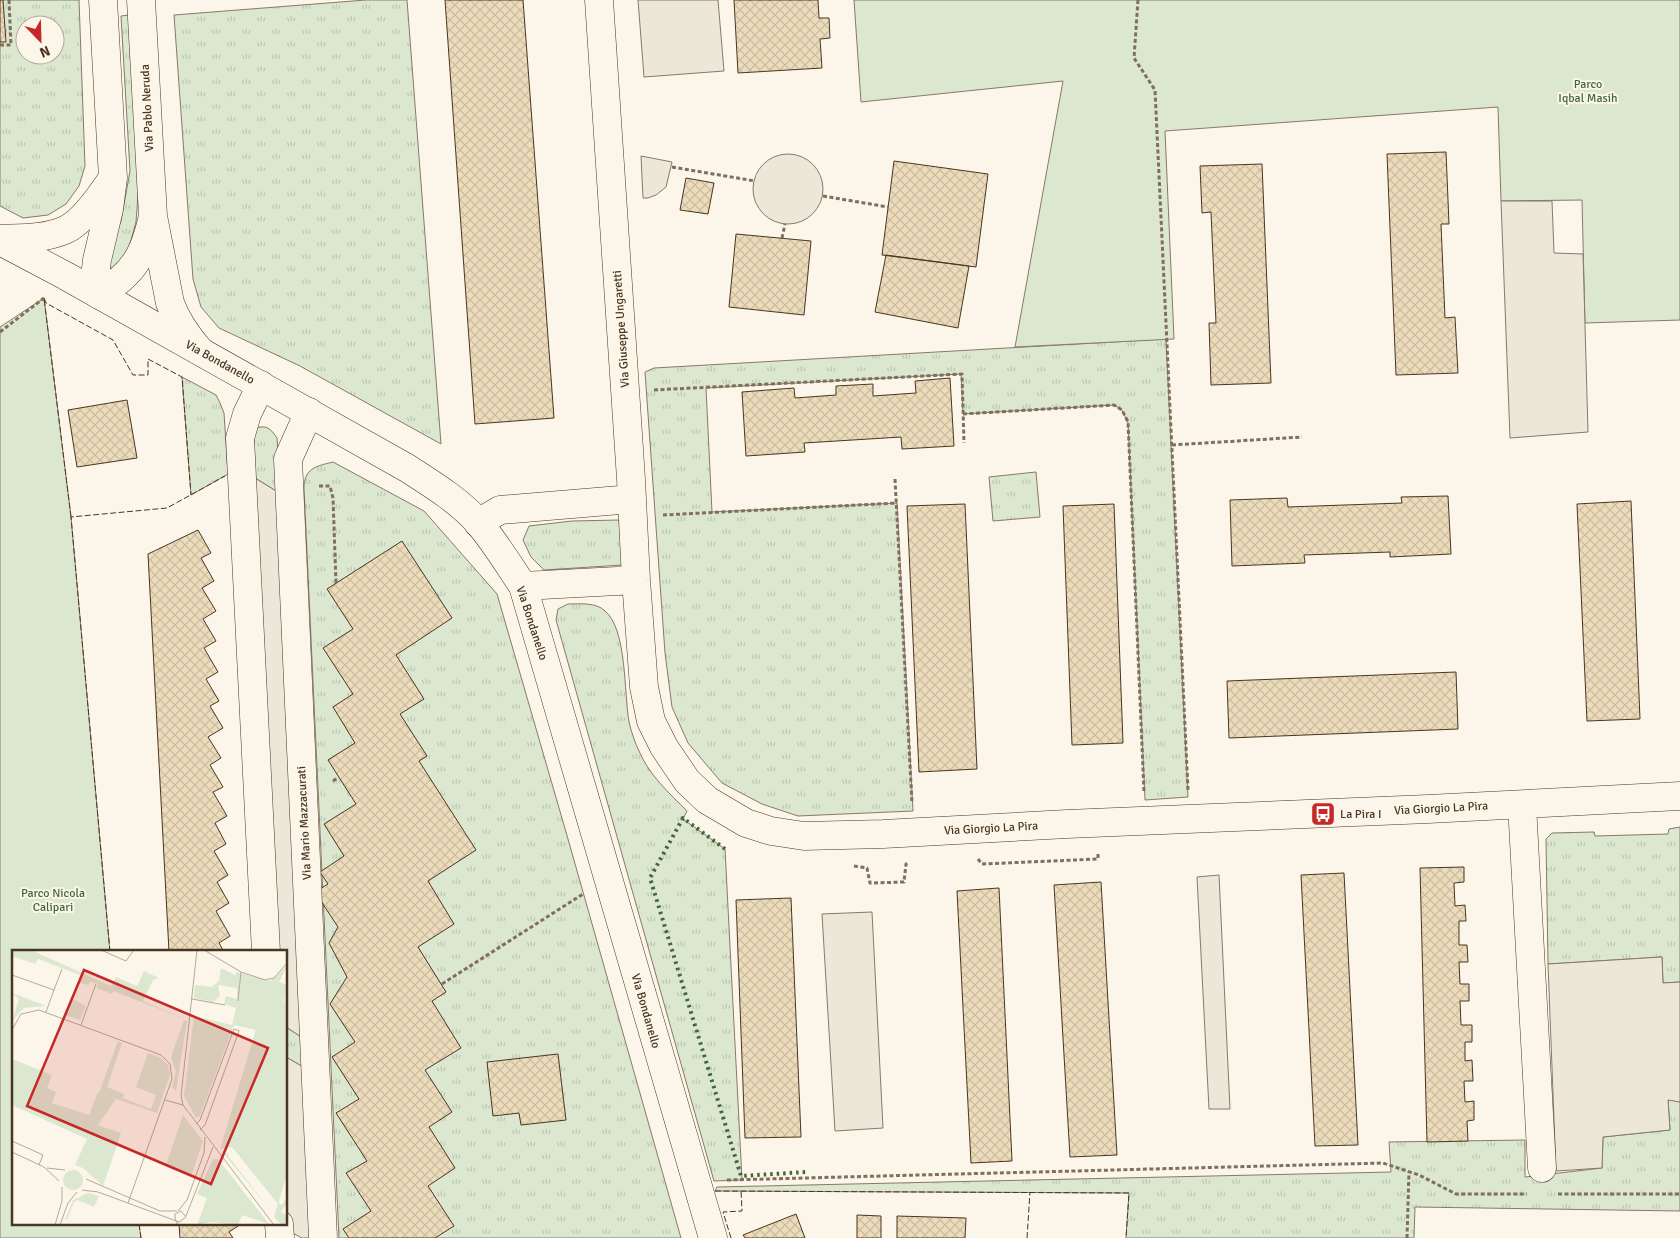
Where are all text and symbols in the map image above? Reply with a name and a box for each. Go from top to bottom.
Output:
north arrow [15,15,65,65]
text: N [37,42,53,61]
street label: Via Pablo Neruda [138,64,157,152]
park label: Parco Iqbal Masih [1558,77,1618,106]
street label: Via Giuseppe Ungaretti [610,270,633,388]
street label: Via Bondanello [182,337,257,388]
street label: Via Bondanello [513,584,551,662]
street label: Via Mario Mazzacurati [294,766,315,880]
street label: Via Giorgio La Pira [1394,799,1488,818]
bus stop icon: La Pira I [1310,801,1336,827]
place label: La Pira I [1340,807,1382,822]
street label: Via Giorgio La Pira [944,819,1038,838]
park label: Parco Nicola Calipari [21,886,85,915]
inset map [12,950,288,1226]
street label: Via Bondanello [628,972,663,1050]

